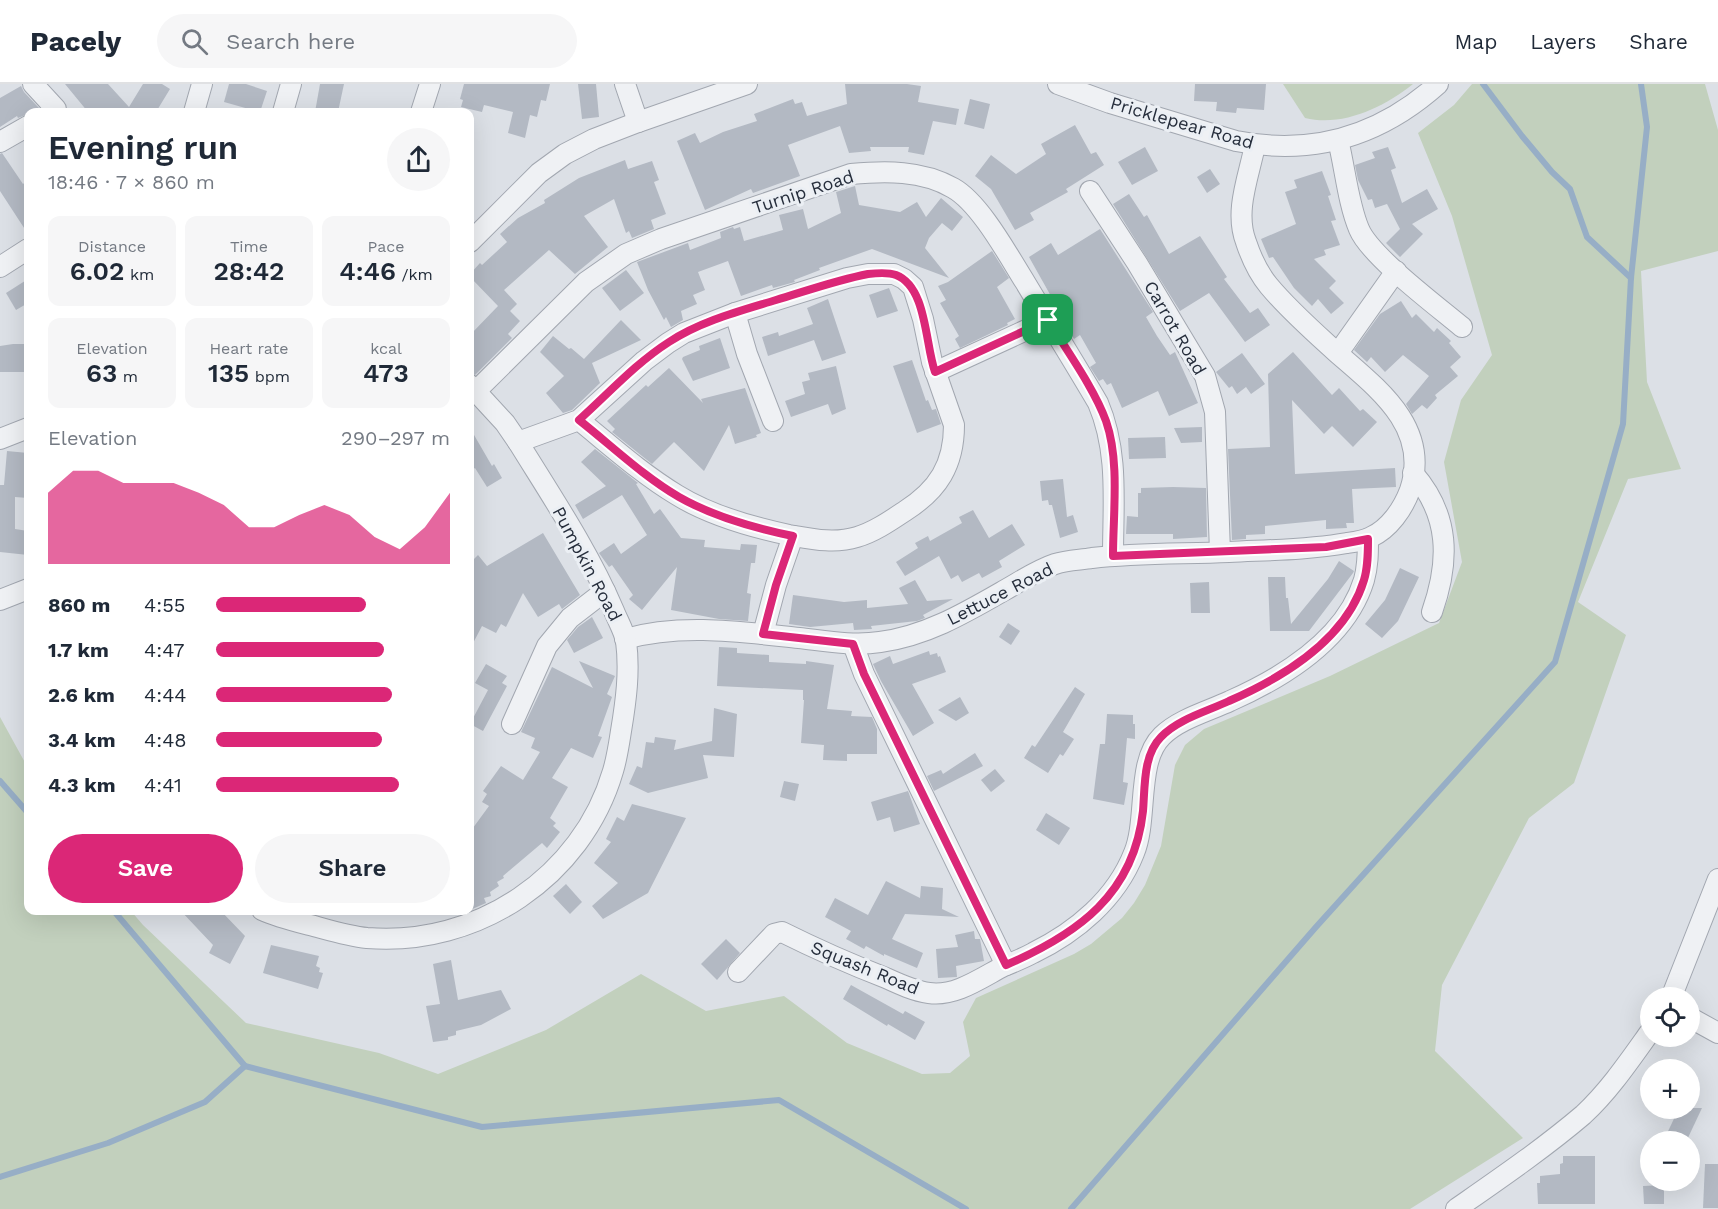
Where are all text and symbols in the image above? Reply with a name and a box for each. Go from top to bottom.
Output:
search box [157,14,577,68]
text: Pacely [30,25,121,58]
icon: search [178,25,211,58]
text: Search here [226,29,355,54]
text: Map [1454,29,1497,54]
text: Layers [1530,29,1596,54]
text: Share [1629,29,1688,54]
street label: Pricklepear Road [1108,92,1256,153]
text: Evening run [48,128,238,167]
button: share [387,128,450,191]
street label: Turnip Road [749,165,856,218]
text: 18:46 · 7 × 860 m [48,170,215,194]
text: Distance [78,237,146,256]
text: Time [230,237,268,256]
text: Pace [367,237,405,256]
text: 6.02 [70,256,124,286]
text: 28:42 [214,256,285,286]
text: 4:46 [339,256,396,286]
text: km [124,265,154,284]
text: /km [396,265,433,284]
street label: Carrot Road [1140,277,1211,379]
pin [1022,294,1073,345]
icon: arrive [1031,303,1064,336]
text: Elevation [76,339,148,358]
text: Heart rate [209,339,289,358]
text: kcal [370,339,402,358]
text: 63 [86,358,117,388]
text: 135 [208,358,249,388]
text: 473 [363,358,409,388]
text: m [117,367,138,386]
text: bpm [249,367,290,386]
text: Elevation [48,426,137,450]
text: 290–297 m [341,426,450,450]
street label: Pumpkin Road [548,503,626,625]
street label: Lettuce Road [943,558,1056,629]
text: 860 m [48,593,110,617]
text: 4:55 [144,593,185,617]
text: 1.7 km [48,638,109,662]
text: 4:47 [144,638,185,662]
text: 2.6 km [48,683,115,707]
text: 4:44 [144,683,187,707]
text: 3.4 km [48,728,115,752]
text: 4:48 [144,728,187,752]
text: 4.3 km [48,773,115,797]
text: 4:41 [144,773,182,797]
button: Save [48,834,243,903]
button: Share [255,834,450,903]
street label: Squash Road [808,936,922,999]
map controls [1640,987,1700,1191]
button: locate [1640,987,1700,1047]
button: + [1640,1059,1700,1119]
button: − [1640,1131,1700,1191]

